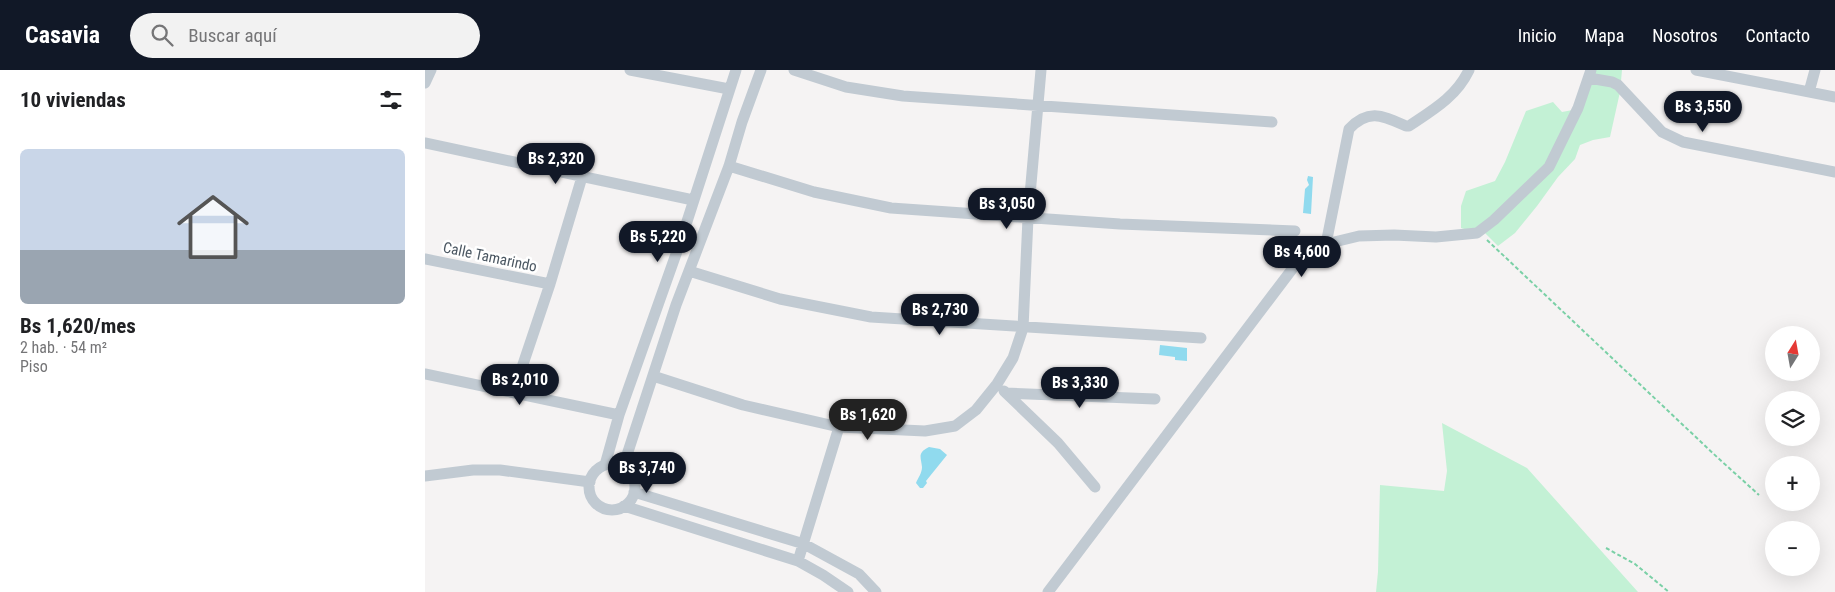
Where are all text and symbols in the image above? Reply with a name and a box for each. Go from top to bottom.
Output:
search box [130,13,480,58]
text: Casavia [25,21,100,49]
icon: search [148,21,176,49]
text: Buscar aquí [188,24,277,47]
text: Inicio [1518,25,1557,46]
text: Mapa [1585,25,1624,46]
text: Nosotros [1652,25,1718,46]
text: Contacto [1746,25,1810,46]
icon: filters [377,86,405,114]
text: 10 viviendas [20,88,126,112]
pin: Bs 3,550 [1651,90,1755,133]
text: Bs 3,550 [1675,97,1731,116]
pin: Bs 2,320 [504,142,608,185]
text: Bs 2,320 [528,149,584,168]
icon: home [168,182,258,272]
pin: Bs 3,050 [955,188,1059,230]
text: Bs 3,050 [979,194,1035,213]
pin: Bs 5,220 [606,220,710,263]
text: Bs 5,220 [630,227,686,246]
pin: Bs 4,600 [1250,236,1354,278]
street label: Calle Tamarindo [441,238,539,276]
text: Bs 4,600 [1274,242,1330,261]
pin: Bs 2,730 [888,294,992,336]
text: Bs 2,730 [912,300,968,319]
text: Bs 1,620/mes [20,314,136,338]
north arrow [1765,326,1820,381]
map controls [1765,326,1820,576]
text: 2 hab. · 54 m² [20,338,107,357]
text: Piso [20,357,48,376]
pin: Bs 2,010 [468,364,572,406]
pin: Bs 3,330 [1028,366,1132,409]
text: Bs 2,010 [492,370,548,389]
text: Bs 3,330 [1052,373,1108,392]
button: layers [1765,391,1820,446]
pin: Bs 1,620 [816,398,920,441]
text: Bs 1,620 [840,405,896,424]
pin: Bs 3,740 [595,452,699,494]
button: + [1765,456,1820,511]
text: Bs 3,740 [619,458,675,477]
button: − [1765,521,1820,576]

